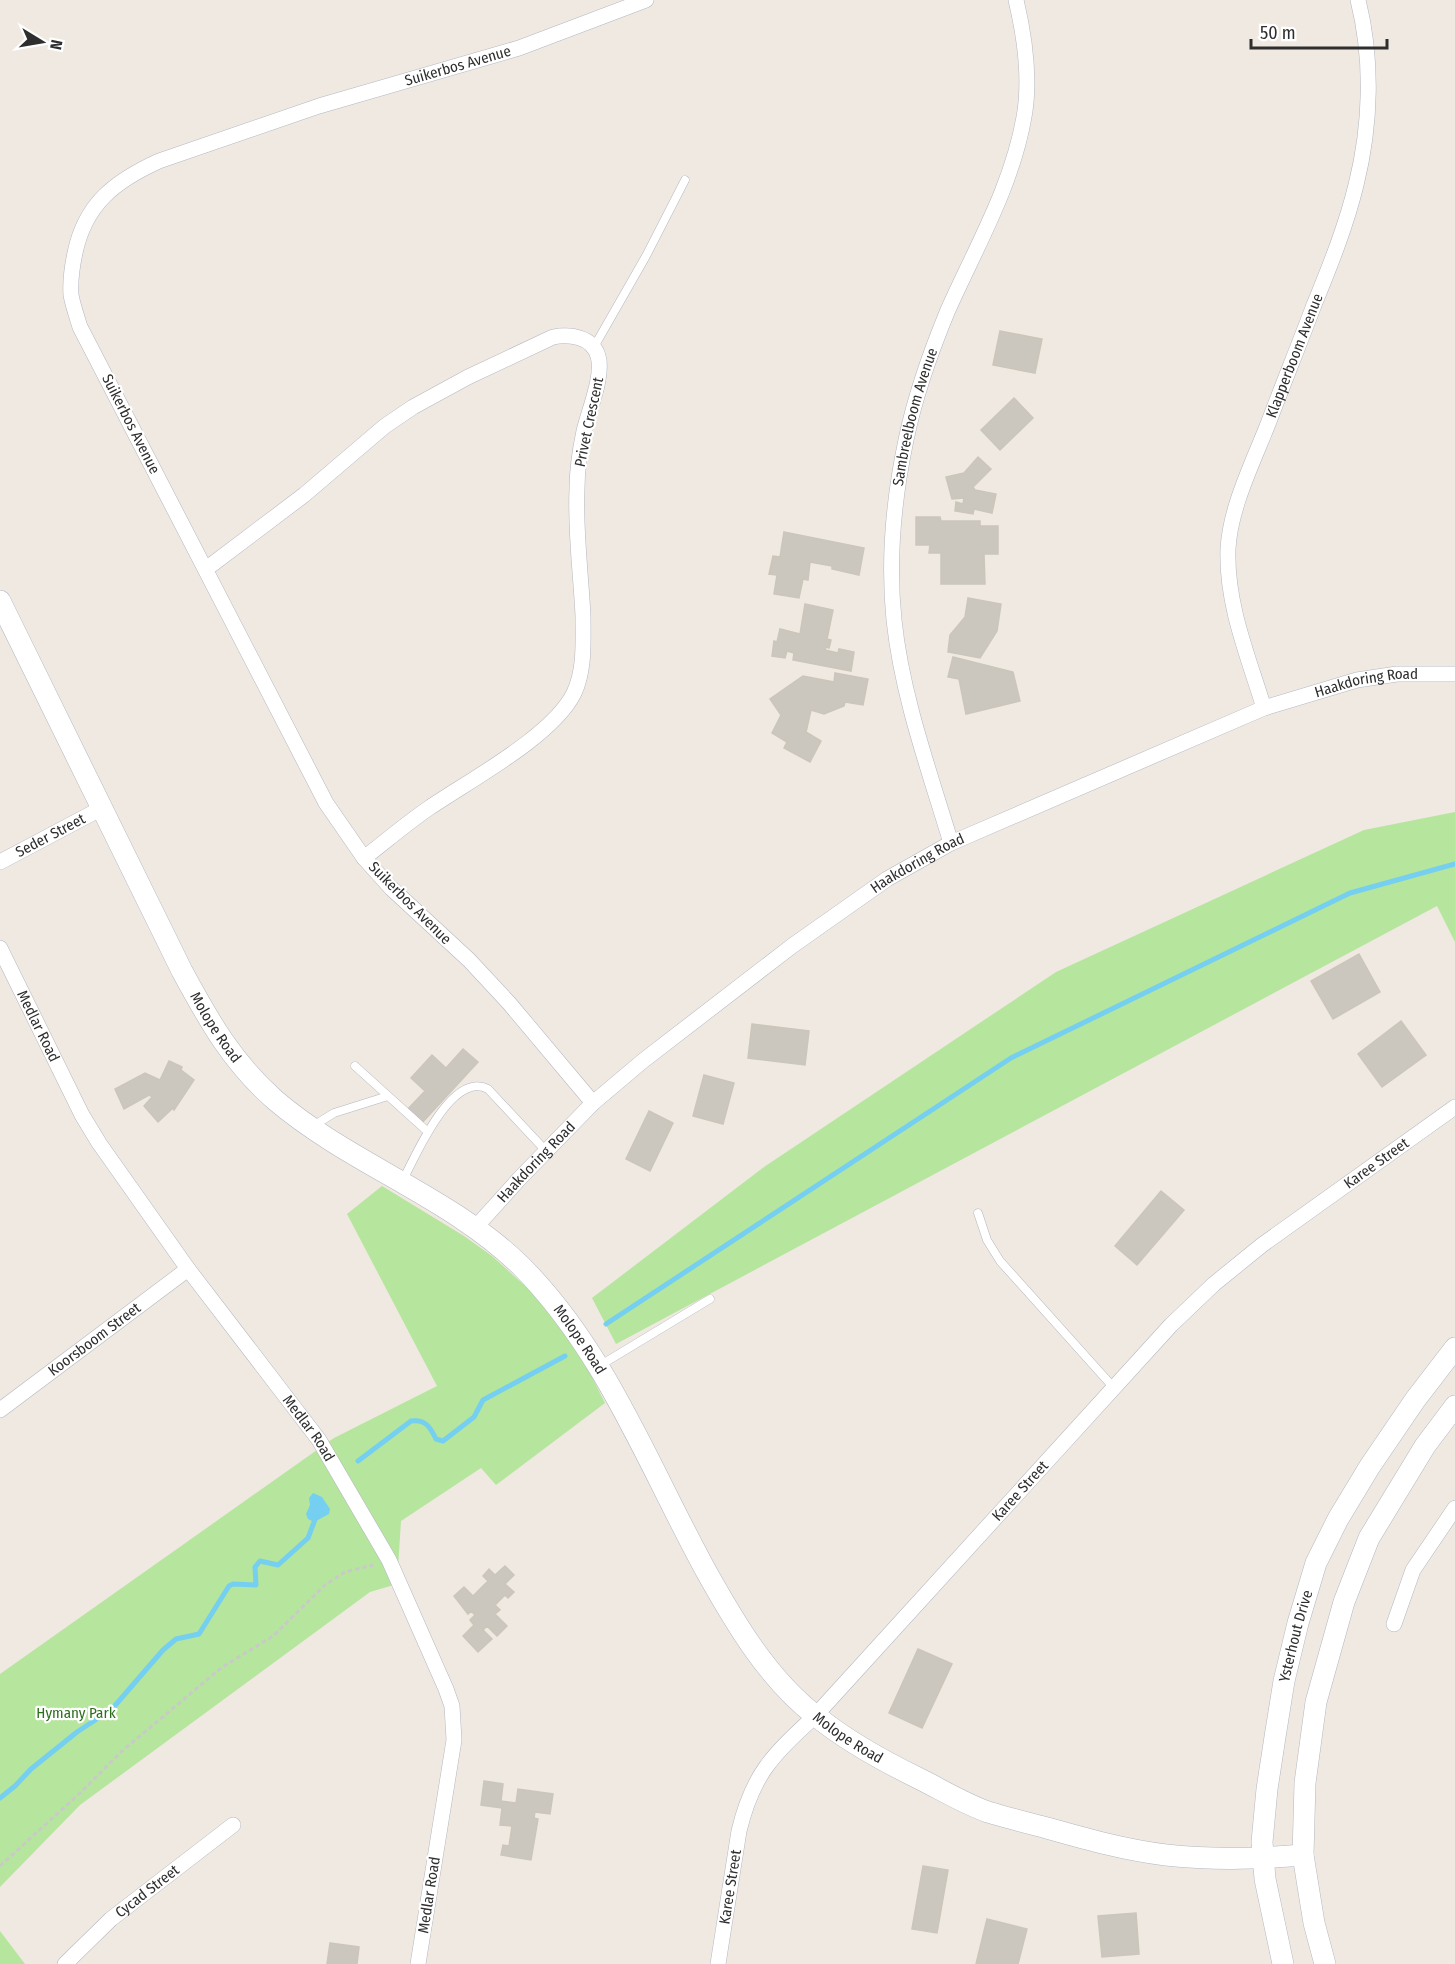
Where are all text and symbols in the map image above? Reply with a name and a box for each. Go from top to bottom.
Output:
north arrow [12,12,72,72]
scale bar [1251,12,1388,50]
text: 50 m [1260,22,1296,44]
text: N [46,38,66,51]
street label: Suikerbos Avenue [403,42,513,90]
street label: Klapperboom Avenue [1262,291,1327,420]
street label: Sambreelboom Avenue [889,345,941,487]
street label: Suikerbos Avenue [98,371,164,477]
street label: Privet Crescent [571,375,607,469]
street label: Haakdoring Road [1313,665,1418,701]
street label: Seder Street [13,810,88,861]
street label: Haakdoring Road [867,829,967,897]
street label: Suikerbos Avenue [365,858,455,948]
street label: Medlar Road [13,987,63,1065]
street label: Molope Road [186,989,245,1066]
street label: Haakdoring Road [493,1118,579,1206]
street label: Karee Street [1340,1134,1412,1192]
street label: Koorsboom Street [45,1299,144,1380]
street label: Molope Road [550,1301,610,1377]
street label: Medlar Road [279,1392,338,1465]
street label: Karee Street [988,1457,1052,1525]
street label: Ysterhout Drive [1275,1588,1316,1684]
park label: Hymany Park [36,1704,116,1722]
street label: Molope Road [809,1708,886,1767]
street label: Karee Street [715,1848,745,1926]
street label: Medlar Road [414,1855,444,1935]
street label: Cycad Street [112,1861,183,1921]

